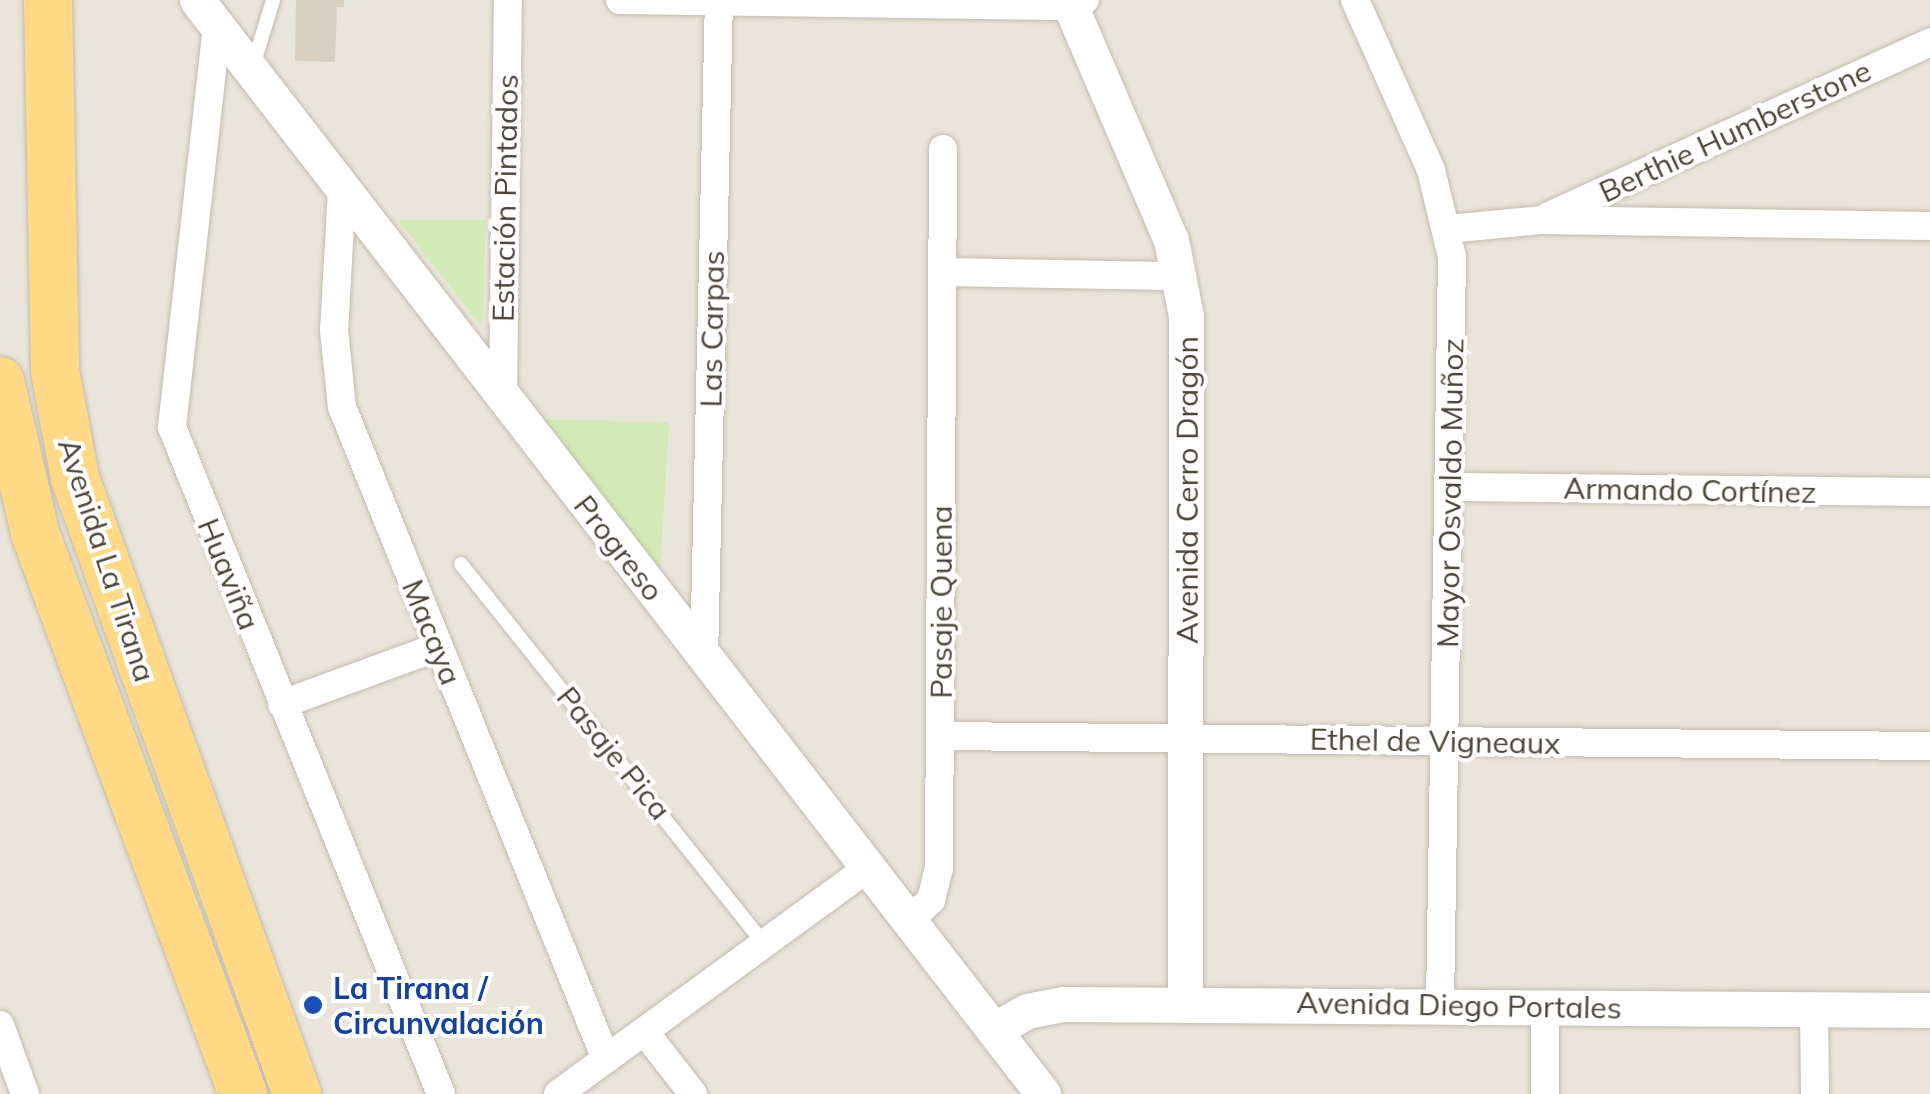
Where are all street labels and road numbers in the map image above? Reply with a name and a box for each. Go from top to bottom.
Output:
street label: Berthie Humberstone [1593,52,1877,210]
street label: Estación Pintados [485,74,525,322]
street label: Las Carpas [693,250,731,408]
street label: Avenida Cerro Dragón [1169,336,1205,644]
street label: Mayor Osvaldo Muñoz [1429,338,1471,648]
street label: Avenida La Tirana [51,434,163,686]
street label: Armando Cortínez [1563,470,1817,510]
street label: Progreso [567,488,671,608]
street label: Pasaje Quena [923,505,959,699]
street label: Huaviña [190,513,268,635]
street label: Macaya [395,574,469,690]
street label: Pasaje Pica [550,679,678,827]
street label: Ethel de Vigneaux [1309,721,1561,761]
street label: Avenida Diego Portales [1296,984,1622,1026]

